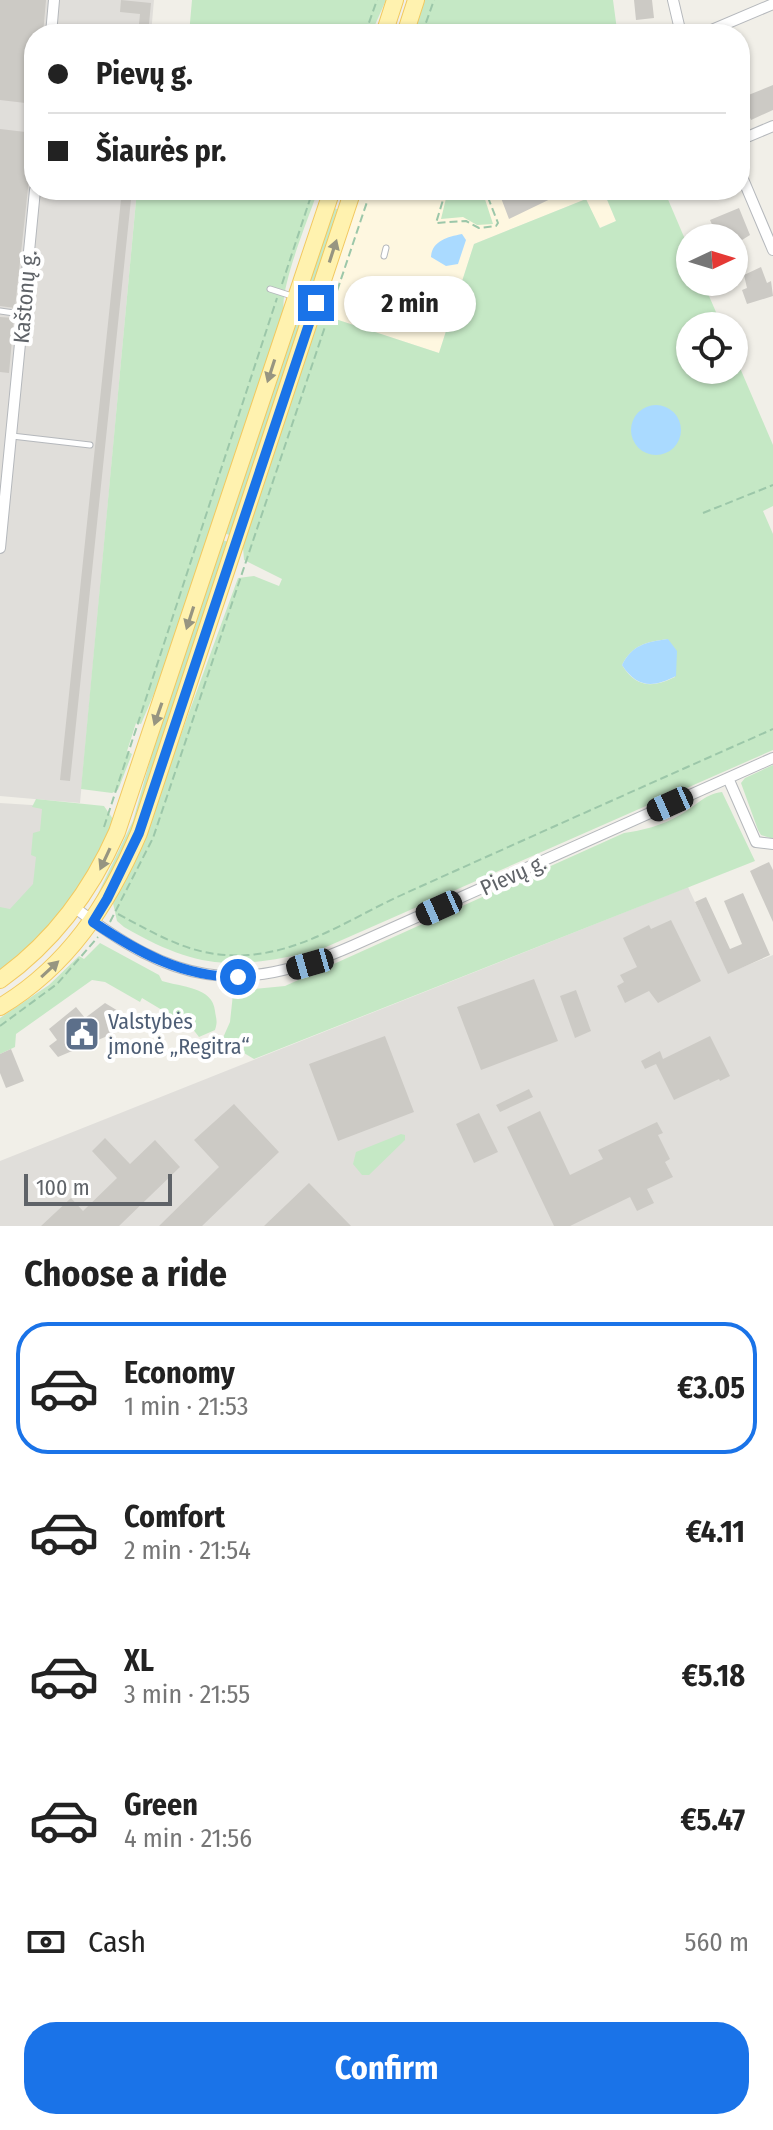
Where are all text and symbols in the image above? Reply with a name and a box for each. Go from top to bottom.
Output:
text: Pievų g. [96,56,193,92]
text: Šiaurės pr. [96,133,226,169]
north arrow [676,224,748,296]
map controls [676,224,748,384]
one-way arrow [327,239,340,263]
street label: Kaštonų g. [7,249,43,345]
callout: 2 min [344,275,476,331]
route end [298,285,334,321]
text: 2 min [381,288,439,319]
button: locate [676,312,748,384]
one-way arrow [264,360,277,384]
one-way arrow [183,607,196,631]
one-way arrow [151,703,164,727]
car [643,783,697,825]
one-way arrow [98,847,112,871]
street label: Pievų g. [476,849,550,901]
car [412,887,466,929]
car [284,946,336,982]
route start [220,959,256,995]
one-way arrow [40,960,59,978]
place label: Valstybės įmonė „Regitra“ [107,1008,250,1060]
public building icon: Valstybės įmonė „Regitra“ [63,1015,101,1053]
scale bar [24,1170,172,1206]
text: 100 m [36,1174,90,1201]
text: Choose a ride [24,1252,227,1296]
icon: car [28,1352,100,1424]
text: Economy [124,1355,235,1391]
text: €3.05 [677,1370,745,1406]
text: 1 min · 21:53 [124,1391,248,1422]
icon: car [28,1496,100,1568]
text: Comfort [124,1499,225,1535]
text: €4.11 [686,1514,745,1550]
text: 2 min · 21:54 [124,1535,251,1566]
icon: car [28,1640,100,1712]
text: XL [124,1643,154,1679]
text: €5.18 [682,1658,745,1694]
text: 3 min · 21:55 [124,1679,250,1710]
icon: car [28,1784,100,1856]
text: Green [124,1787,198,1823]
text: €5.47 [680,1802,745,1838]
text: 4 min · 21:56 [124,1823,252,1854]
icon: cash [24,1920,68,1964]
text: Cash [88,1924,146,1960]
text: 560 m [685,1927,749,1958]
button: Confirm [24,2022,749,2114]

